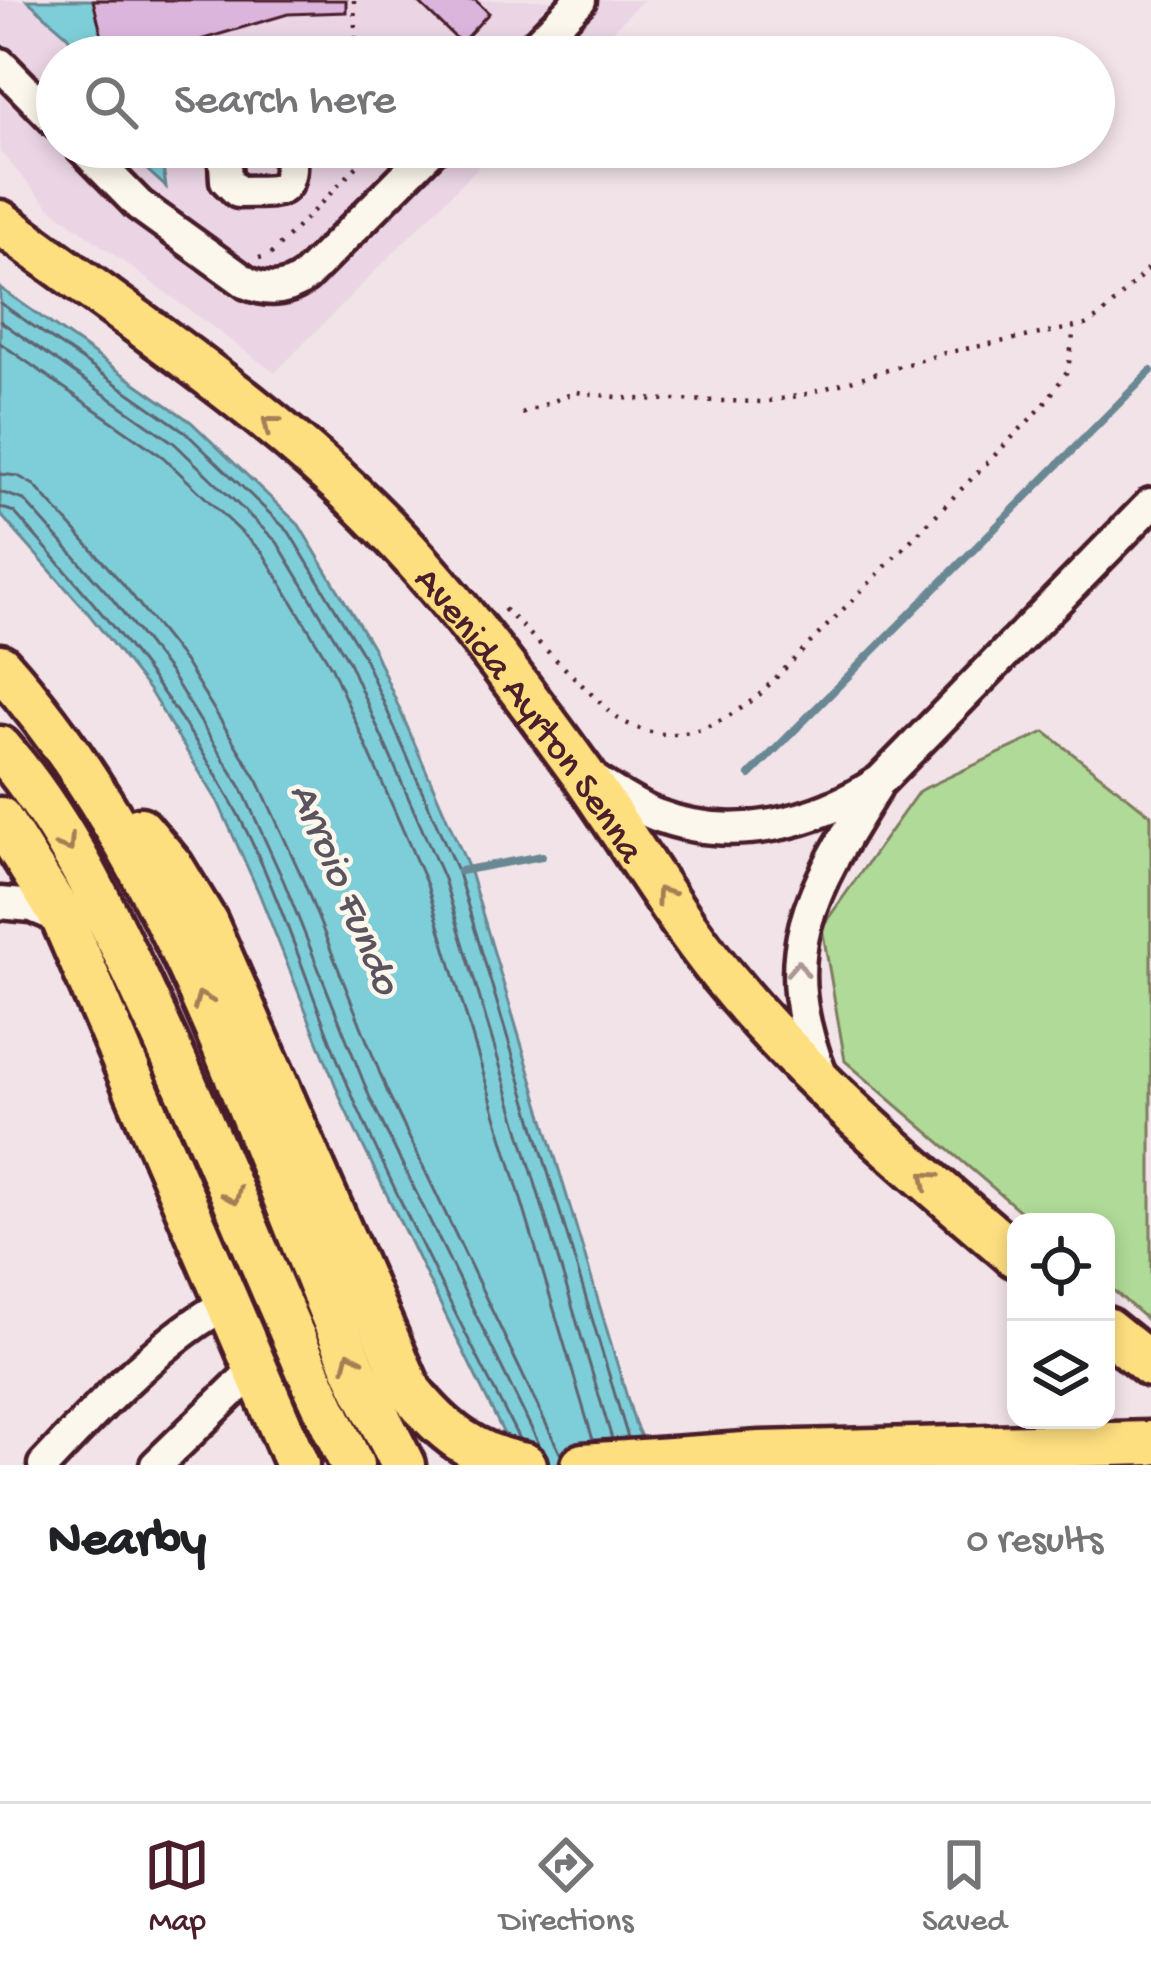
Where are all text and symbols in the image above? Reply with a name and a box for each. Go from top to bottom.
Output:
search box [36,36,1115,168]
icon: search [78,69,144,135]
text: Search here [174,76,396,129]
one-way arrow [262,416,284,438]
street label: Avenida Ayrton Senna [402,559,652,874]
water label: Arroio Fundo [276,777,409,1005]
one-way arrow [52,831,75,853]
one-way arrow [655,886,677,908]
one-way arrow [785,960,811,978]
one-way arrow [192,990,216,1011]
one-way arrow [920,1172,942,1193]
one-way arrow [219,1185,243,1206]
map controls [1007,1213,1115,1429]
button: locate [1007,1213,1115,1321]
button: layers [1007,1321,1115,1429]
one-way arrow [342,1351,366,1372]
text: Nearby [48,1513,206,1573]
text: 0 results [966,1520,1103,1566]
tab: Map [144,1832,210,1942]
tab: Directions [499,1832,633,1942]
tab: Saved [922,1832,1007,1942]

